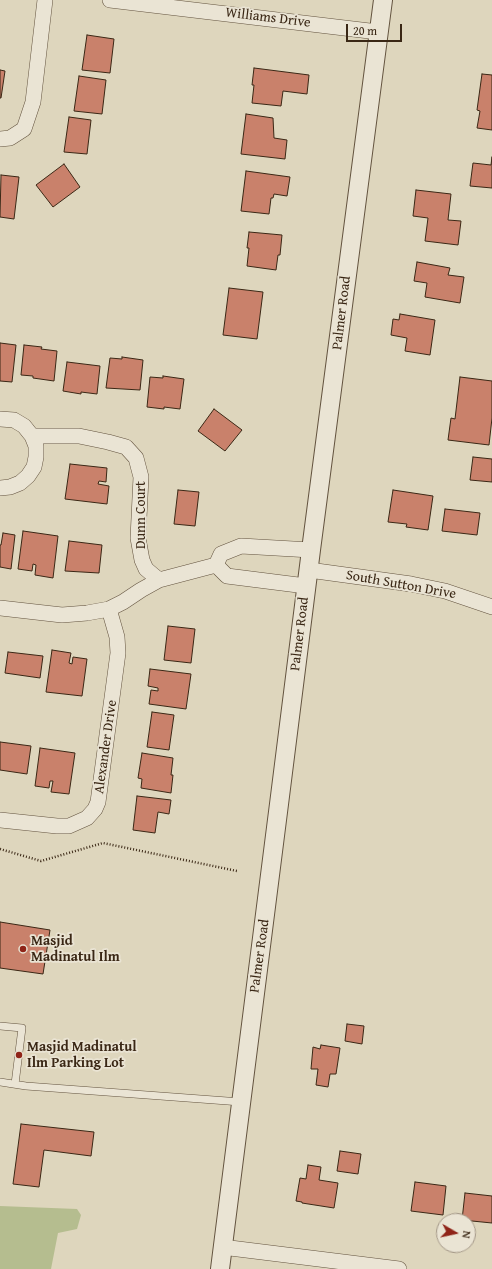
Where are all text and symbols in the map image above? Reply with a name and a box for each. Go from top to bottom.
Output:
street label: Williams Drive [224,4,312,32]
scale bar [348,16,404,42]
text: 20 m [353,22,377,39]
street label: Palmer Road [329,275,355,351]
street label: Dunn Court [133,481,149,549]
street label: South Sutton Drive [345,567,457,603]
street label: Palmer Road [287,596,313,672]
street label: Alexander Drive [91,699,121,795]
street label: Palmer Road [247,918,273,994]
place label: Masjid Madinatul Ilm [31,933,120,966]
marker: Masjid Madinatul Ilm [18,944,28,954]
place label: Masjid Madinatul Ilm Parking Lot [27,1039,137,1072]
marker: Masjid Madinatul Ilm Parking Lot [14,1050,24,1060]
north arrow [436,1213,476,1253]
text: N [458,1230,475,1240]

